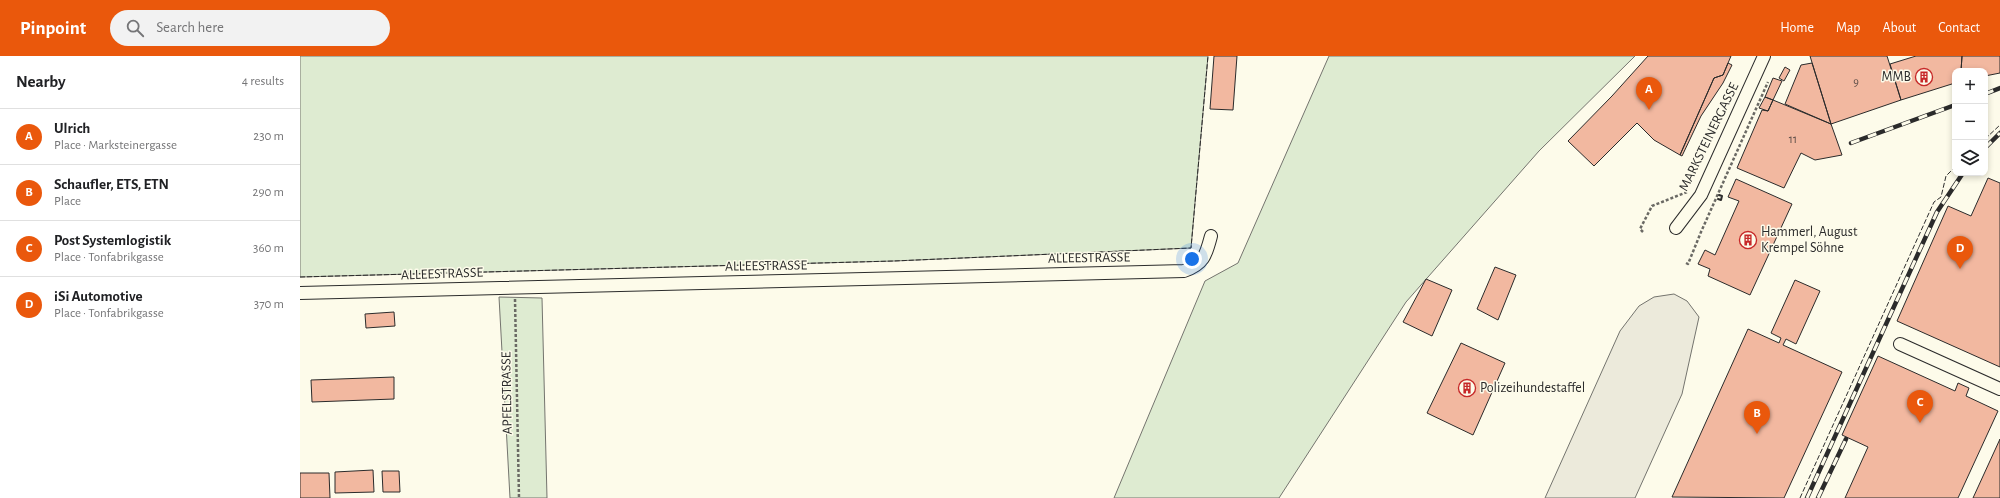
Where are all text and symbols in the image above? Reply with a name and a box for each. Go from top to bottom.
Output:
search box [110,10,390,46]
icon: search [124,17,146,39]
text: Pinpoint [20,19,86,38]
text: Search here [156,20,224,35]
text: Home [1780,21,1814,35]
text: Map [1836,21,1860,35]
text: About [1882,21,1916,35]
text: Contact [1938,21,1980,35]
building icon: MMB [1914,67,1934,87]
map controls [1952,68,1988,176]
button: + [1952,68,1988,104]
place label: MMB [1881,70,1911,84]
text: Nearby [16,73,66,90]
text: 4 results [242,75,284,88]
house number: 9 [1853,76,1859,88]
pin: A [1636,77,1662,110]
street label: MARKSTEINERGASSE [1677,80,1741,193]
button: − [1952,104,1988,140]
text: Ulrich [54,121,90,136]
text: A [25,130,33,143]
text: 230 m [253,130,284,143]
house number: 11 [1789,133,1797,145]
text: Place · Marksteinergasse [54,139,177,152]
button: layers [1952,140,1988,176]
text: Schaufler, ETS, ETN [54,177,169,192]
text: B [25,186,33,199]
text: 290 m [253,186,284,199]
text: Place [54,195,81,208]
place label: Hammerl, August Krempel Söhne [1761,225,1858,255]
building icon: Hammerl, August Krempel Söhne [1738,230,1758,250]
text: Post Systemlogistik [54,233,171,248]
pin: D [1947,236,1973,269]
text: C [26,242,32,255]
text: 360 m [253,242,284,255]
your location [1182,249,1202,269]
street label: ALLEESTRASSE [1048,250,1131,266]
text: Place · Tonfabrikgasse [54,251,164,264]
street label: ALLEESTRASSE [725,258,808,274]
street label: ALLEESTRASSE [401,266,484,282]
text: iSi Automotive [54,289,142,304]
text: D [25,298,33,311]
text: 370 m [254,298,284,311]
text: Place · Tonfabrikgasse [54,307,164,320]
street label: APFELSTRASSE [499,351,515,435]
building icon: Polizeihundestaffel [1457,378,1477,398]
place label: Polizeihundestaffel [1480,381,1585,395]
pin: C [1907,390,1933,423]
pin: B [1744,401,1770,434]

